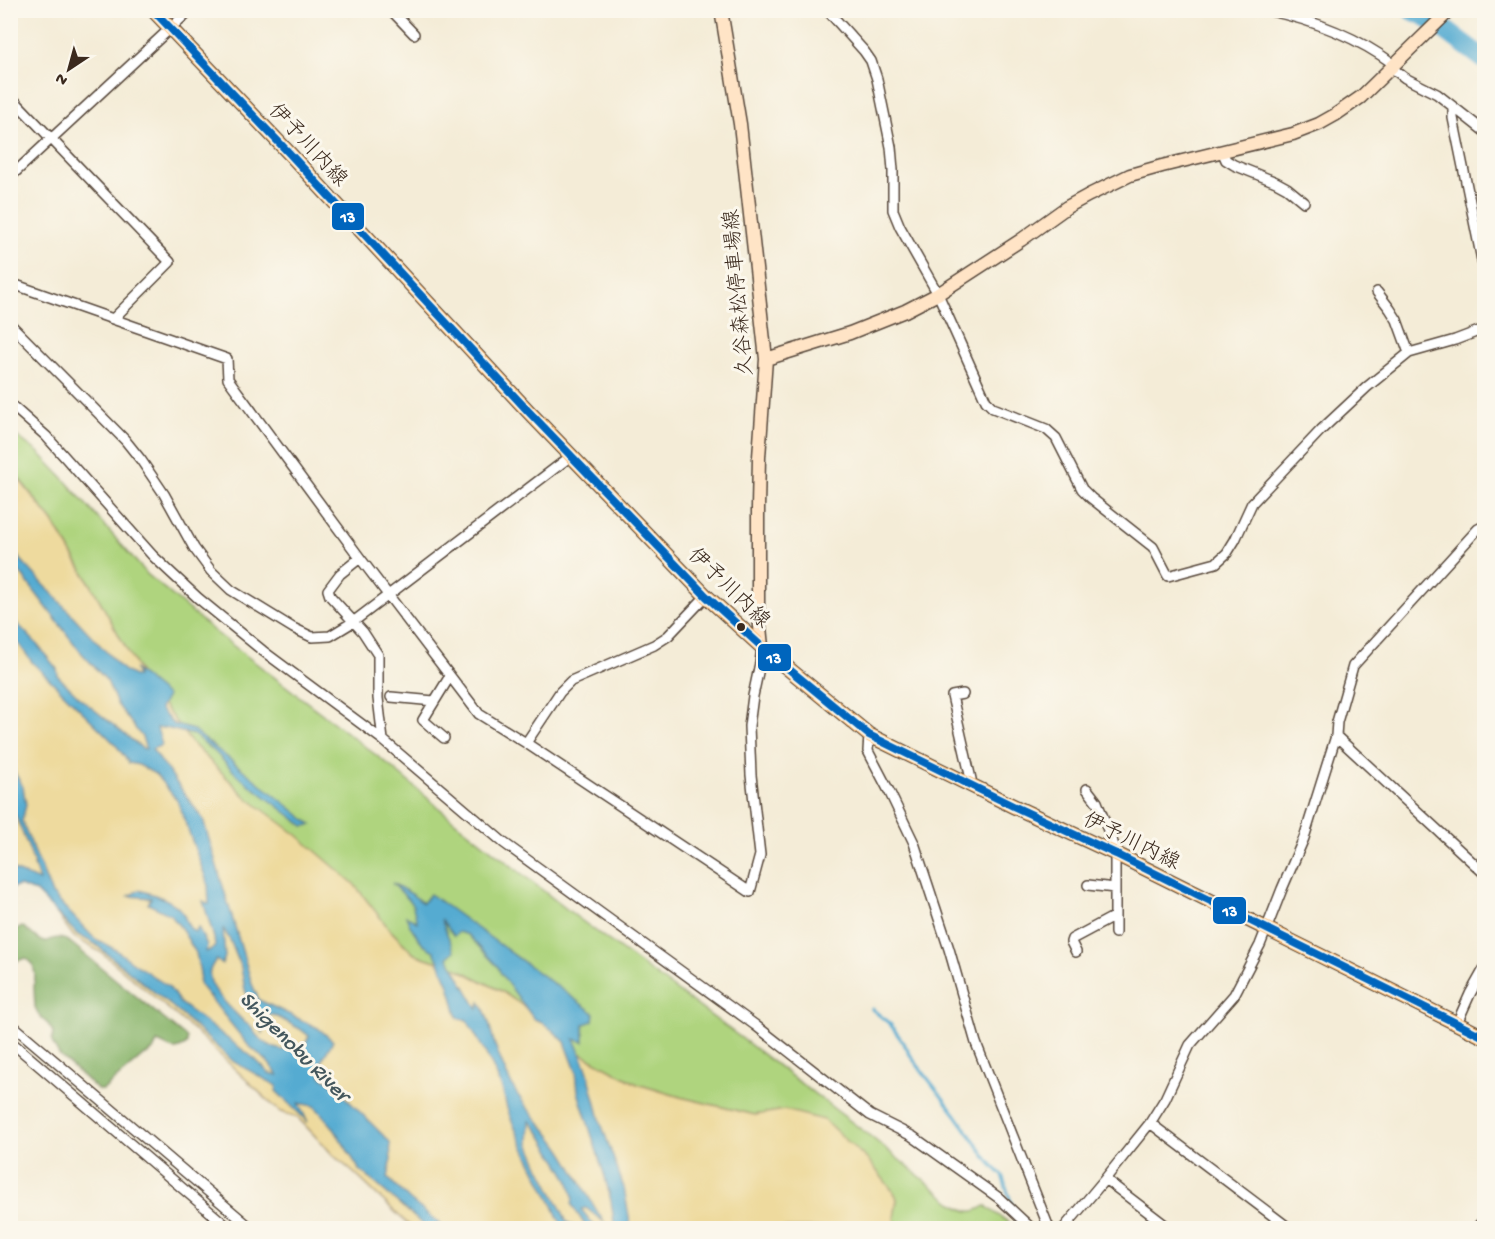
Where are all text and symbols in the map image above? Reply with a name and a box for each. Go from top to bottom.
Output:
north arrow [39,39,99,99]
text: N [52,67,72,89]
street label: 伊予川内線 [261,99,352,193]
line badge: 13 [331,202,365,231]
street label: 久谷森松停車場線 [719,208,760,378]
text: 13 [340,210,355,229]
street label: 伊予川内線 [681,543,775,635]
unlabelled marker [735,621,747,633]
line badge: 13 [757,643,792,672]
text: 13 [766,651,781,670]
street label: 伊予川内線 [1078,808,1184,877]
line badge: 13 [1212,896,1247,925]
text: 13 [1222,904,1237,923]
water label: Shigenobu River [233,987,357,1111]

